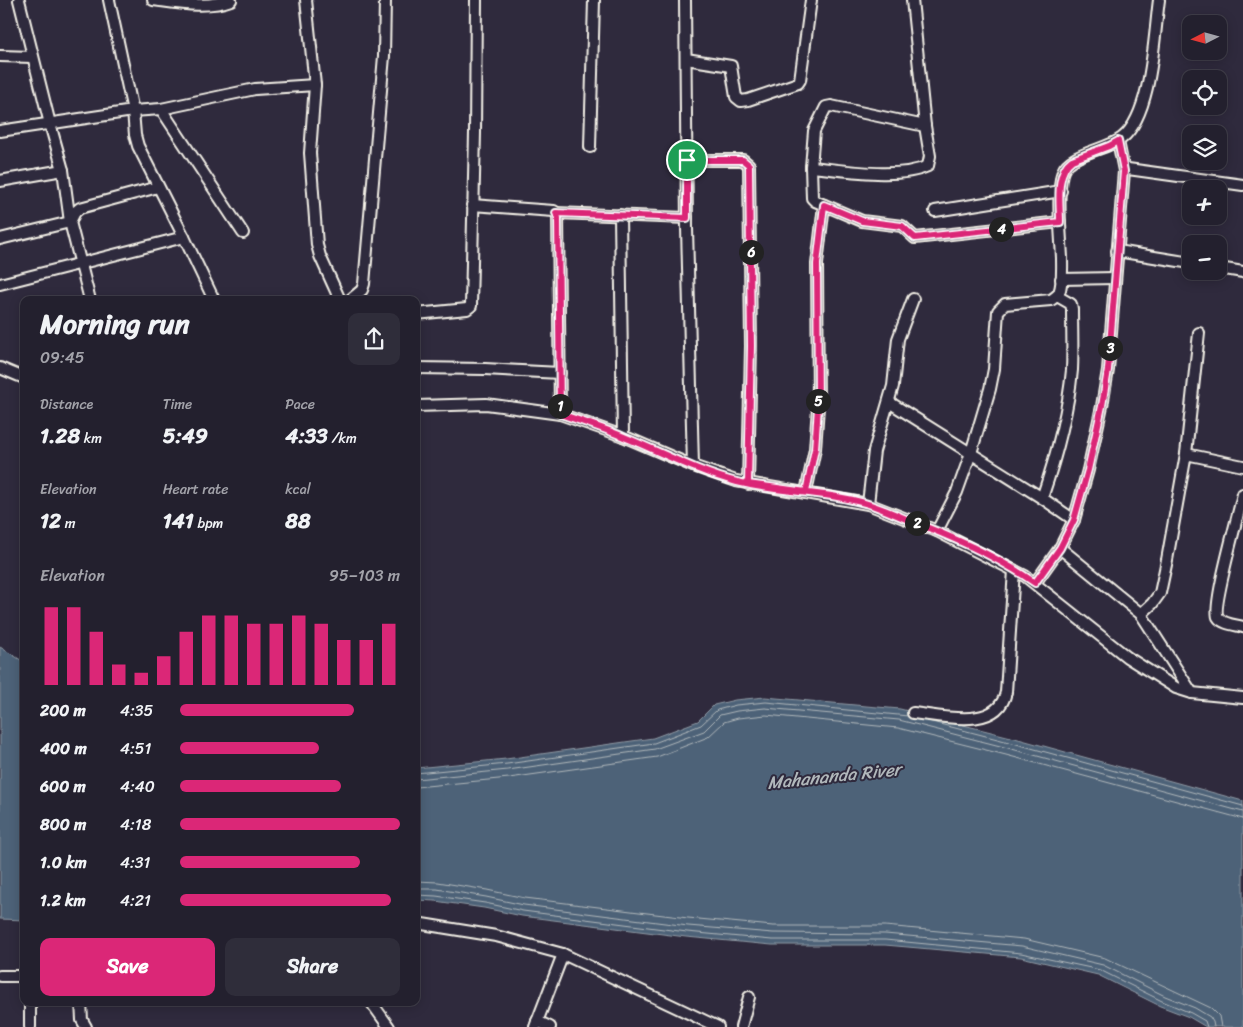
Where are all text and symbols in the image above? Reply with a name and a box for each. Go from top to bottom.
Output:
north arrow [1182,15,1228,60]
map controls [1182,15,1227,280]
button: locate [1182,70,1227,115]
button: layers [1182,125,1227,170]
pin [666,139,708,181]
icon: arrive [673,146,701,174]
button: + [1182,180,1227,225]
pin: 4 [988,216,1014,242]
text: 4 [997,217,1006,242]
button: − [1182,235,1227,280]
pin: 6 [738,240,764,264]
text: 6 [748,240,755,265]
text: Morning run [40,299,190,348]
button: share [348,313,400,365]
pin: 3 [1098,336,1122,360]
text: 3 [1107,336,1114,361]
text: 09:45 [40,343,85,372]
pin: 5 [806,388,830,414]
text: 5 [814,389,823,414]
text: Distance [40,392,93,417]
text: Time [163,392,192,417]
text: Pace [285,392,315,417]
pin: 1 [548,394,572,418]
text: 1 [557,394,564,419]
text: 1.28 [40,417,80,455]
text: 5:49 [163,417,208,455]
text: 4:33 [285,417,328,455]
text: km [80,426,102,451]
text: /km [328,426,357,451]
text: Elevation [40,477,97,502]
text: Heart rate [163,477,228,502]
text: kcal [285,477,311,502]
text: 12 [40,502,61,540]
text: 141 [163,502,194,540]
text: 88 [285,502,311,540]
pin: 2 [904,510,930,536]
text: m [61,511,76,536]
text: bpm [194,511,223,536]
text: 2 [913,511,922,536]
text: Elevation [40,561,105,590]
text: 95–103 m [329,561,400,590]
text: 200 m [40,696,86,725]
text: 4:35 [120,696,153,725]
text: 400 m [40,734,87,763]
text: 4:51 [120,734,151,763]
water label: Mahananda River [766,753,906,799]
text: 600 m [40,772,86,801]
text: 4:40 [120,772,155,801]
text: 800 m [40,810,86,839]
text: 4:18 [120,810,151,839]
text: 1.0 km [40,848,87,877]
text: 4:31 [120,848,150,877]
text: 1.2 km [40,886,86,915]
text: 4:21 [120,886,151,915]
button: Save [40,938,215,996]
button: Share [225,938,400,996]

